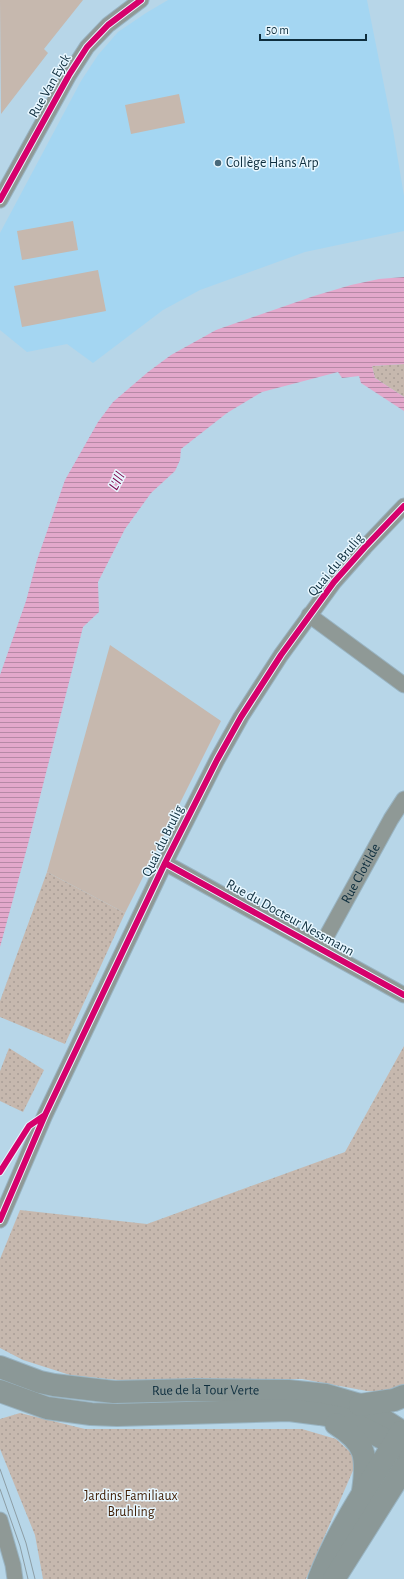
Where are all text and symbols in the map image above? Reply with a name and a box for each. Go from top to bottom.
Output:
scale bar [260,16,366,42]
text: 50 m [266,24,289,36]
street label: Rue Van Eyck [26,52,74,120]
place label: Collège Hans Arp [226,156,319,170]
marker: Collège Hans Arp [213,158,223,168]
water label: L'Ill [106,469,128,493]
street label: Quai du Brulig [306,531,366,599]
street label: Quai du Brulig [140,803,186,879]
street label: Rue Clotilde [339,841,383,906]
street label: Rue du Docteur Nessmann [224,877,356,959]
street label: Rue de la Tour Verte [152,1383,259,1398]
park label: Jardins Familiaux Bruhling [84,1489,178,1519]

